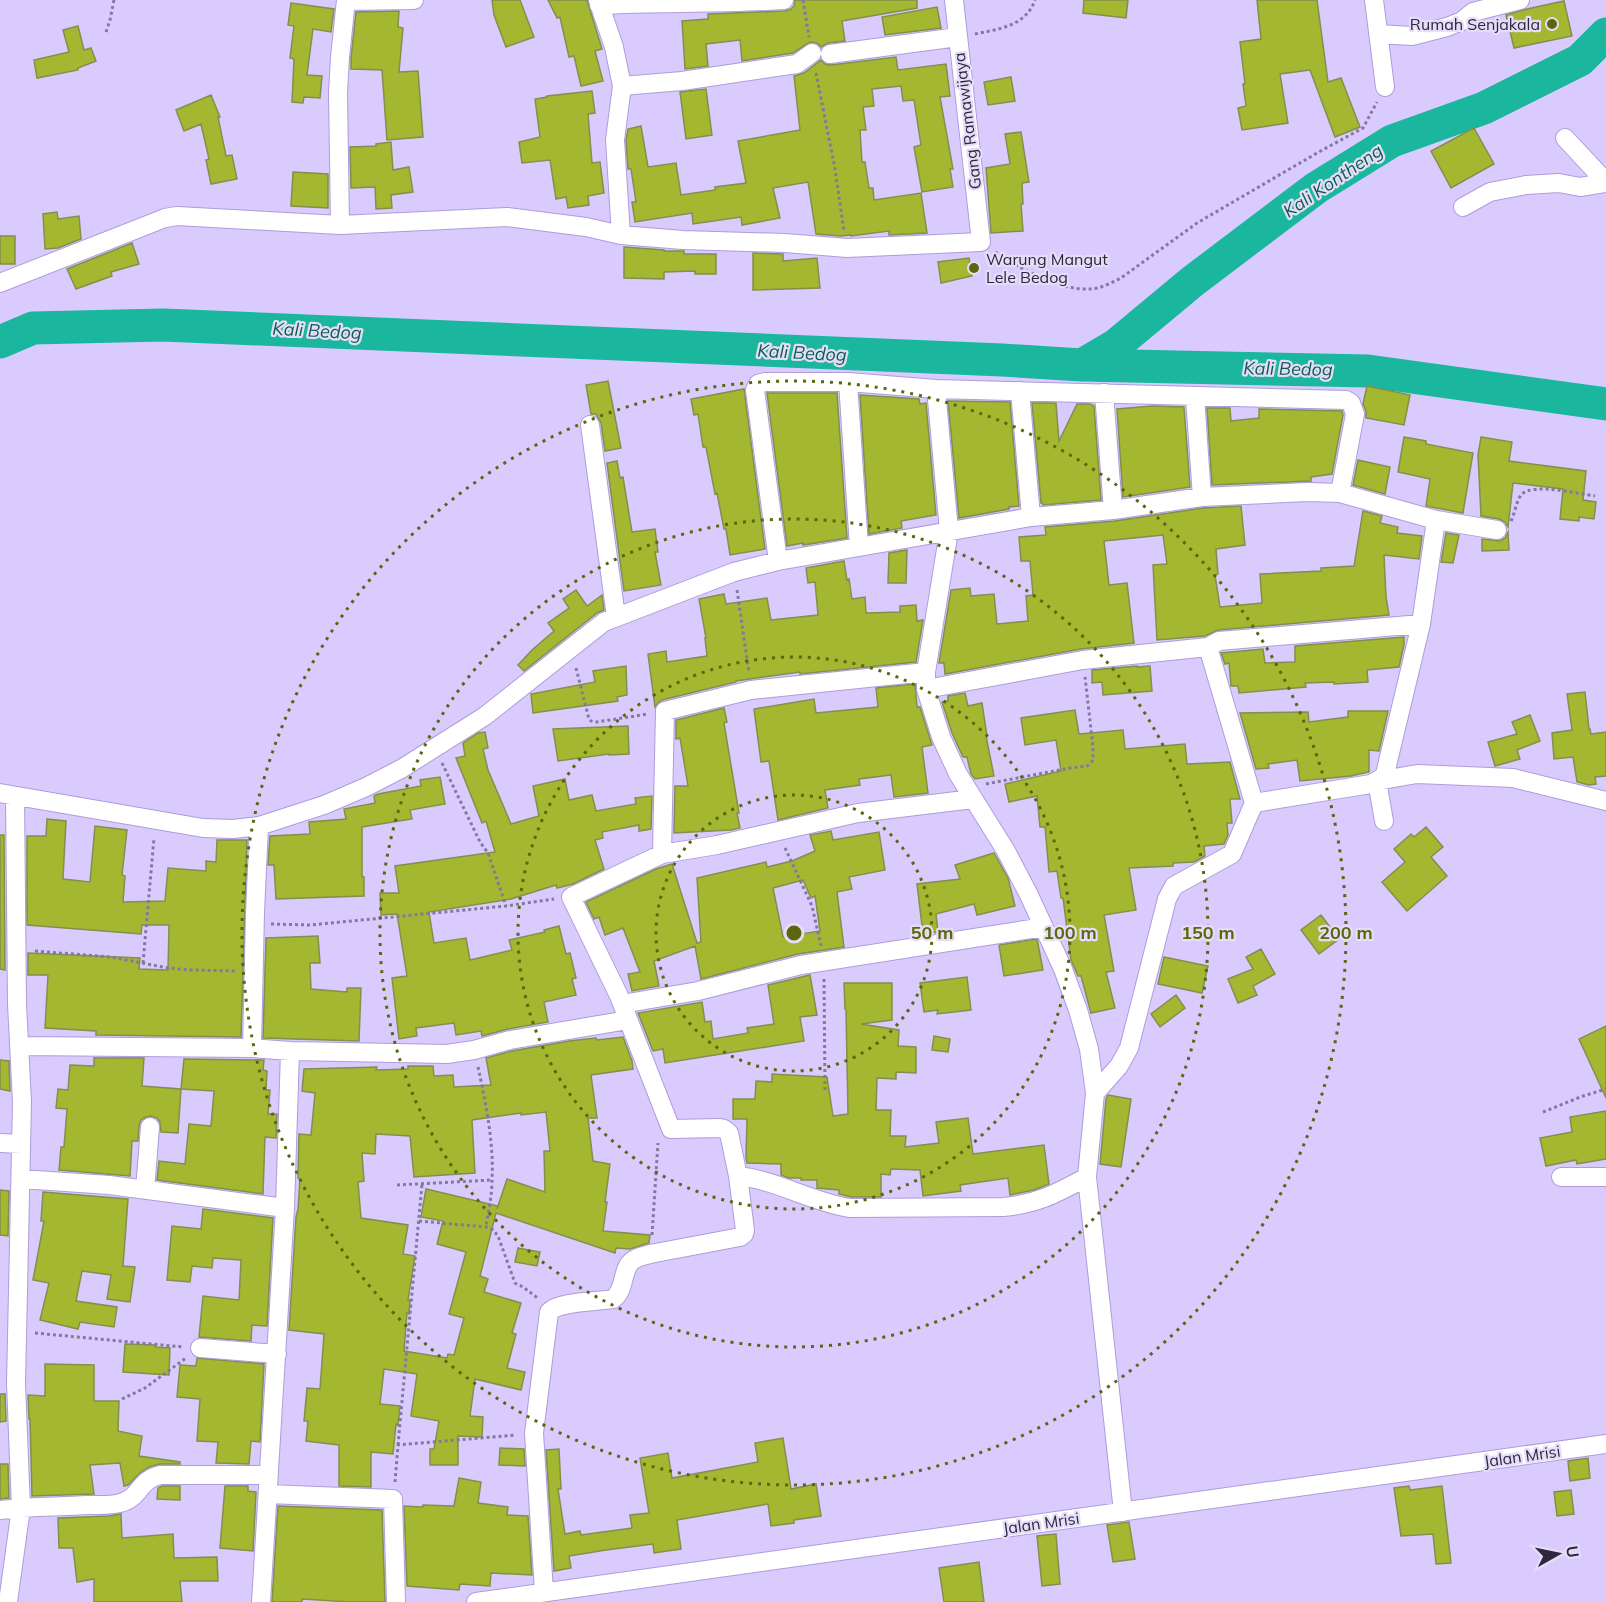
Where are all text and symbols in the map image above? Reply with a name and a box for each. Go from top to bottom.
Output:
place label: Rumah Senjakala [1410,14,1540,34]
marker: Rumah Senjakala [1545,17,1559,31]
street label: Gang Ramawijaya [949,51,985,191]
water label: Kali Kontheng [1278,139,1387,222]
place label: Warung Mangut Lele Bedog [986,249,1108,287]
marker: Warung Mangut Lele Bedog [967,261,981,275]
water label: Kali Bedog [272,317,362,344]
water label: Kali Bedog [757,339,847,366]
water label: Kali Bedog [1243,356,1333,381]
text: 50 m [911,921,953,944]
text: 100 m [1043,921,1097,944]
text: 150 m [1181,921,1235,944]
text: 200 m [1319,921,1373,944]
centre of rings [784,923,804,943]
street label: Jalan Mrisi [1483,1441,1561,1471]
street label: Jalan Mrisi [1002,1508,1080,1538]
north arrow [1528,1524,1588,1584]
text: U [1562,1544,1584,1559]

